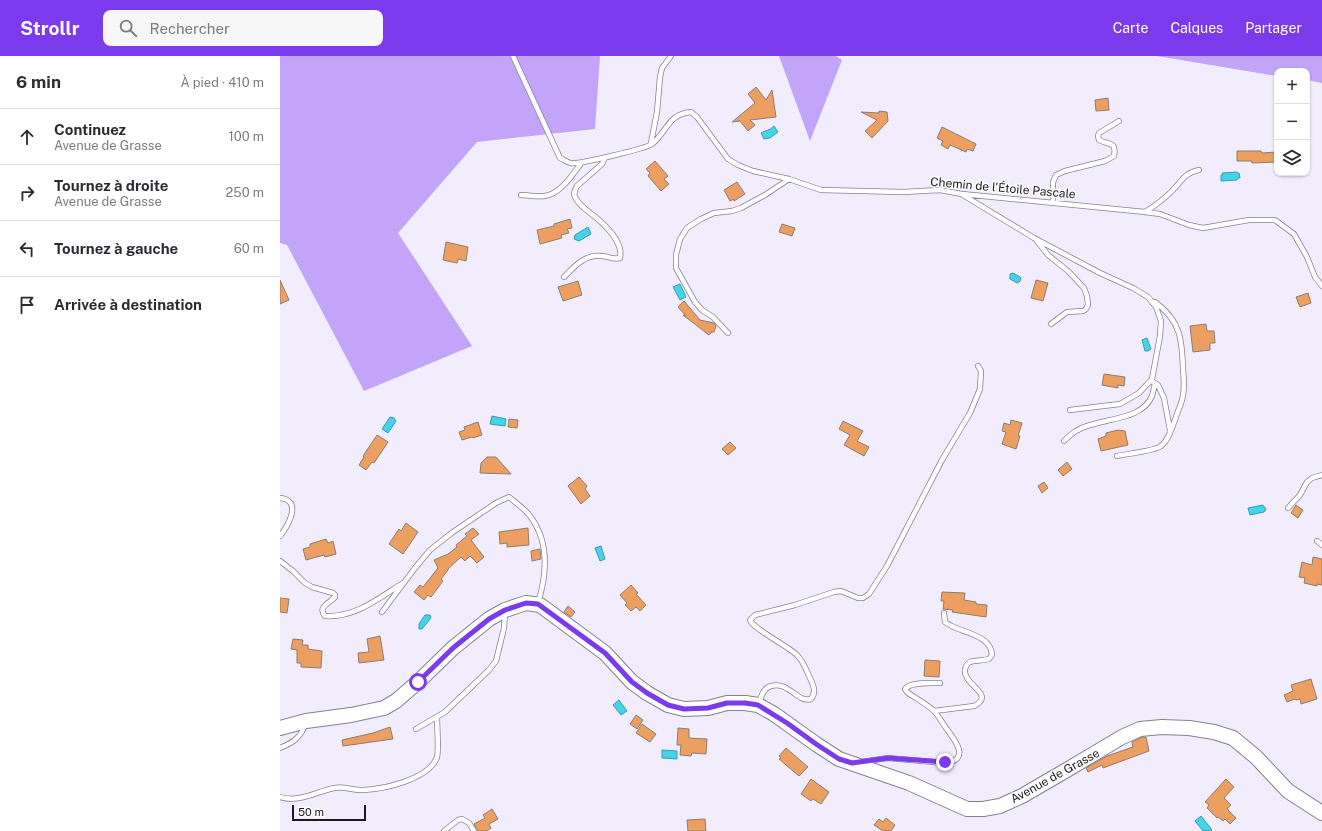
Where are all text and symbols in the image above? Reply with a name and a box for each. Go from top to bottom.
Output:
search box [103,10,383,46]
text: Strollr [20,17,79,39]
icon: search [117,17,139,39]
text: Rechercher [149,20,230,37]
text: Carte [1113,20,1149,36]
text: Calques [1171,20,1223,36]
text: Partager [1245,20,1302,36]
map controls [1274,68,1310,176]
button: + [1274,68,1310,104]
text: 6 min [16,72,61,92]
text: À pied · 410 m [180,75,264,90]
button: − [1274,104,1310,140]
text: Continuez [54,121,126,138]
icon: ahead [16,126,38,148]
text: 100 m [228,129,264,144]
text: Avenue de Grasse [54,138,162,153]
button: layers [1274,140,1310,176]
street label: Chemin de l'Étoile Pascale [930,175,1076,201]
text: Tournez à droite [54,177,168,194]
icon: right [16,182,38,204]
text: 250 m [226,185,264,200]
text: Avenue de Grasse [54,194,162,209]
icon: left [16,238,38,260]
text: Tournez à gauche [54,240,178,257]
text: 60 m [234,241,264,256]
icon: arrive [16,294,38,316]
text: Arrivée à destination [54,296,202,313]
route start [409,673,427,691]
street label: Avenue de Grasse [1008,746,1102,806]
route end [936,753,954,771]
scale bar [292,803,366,822]
text: 50 m [298,806,324,818]

